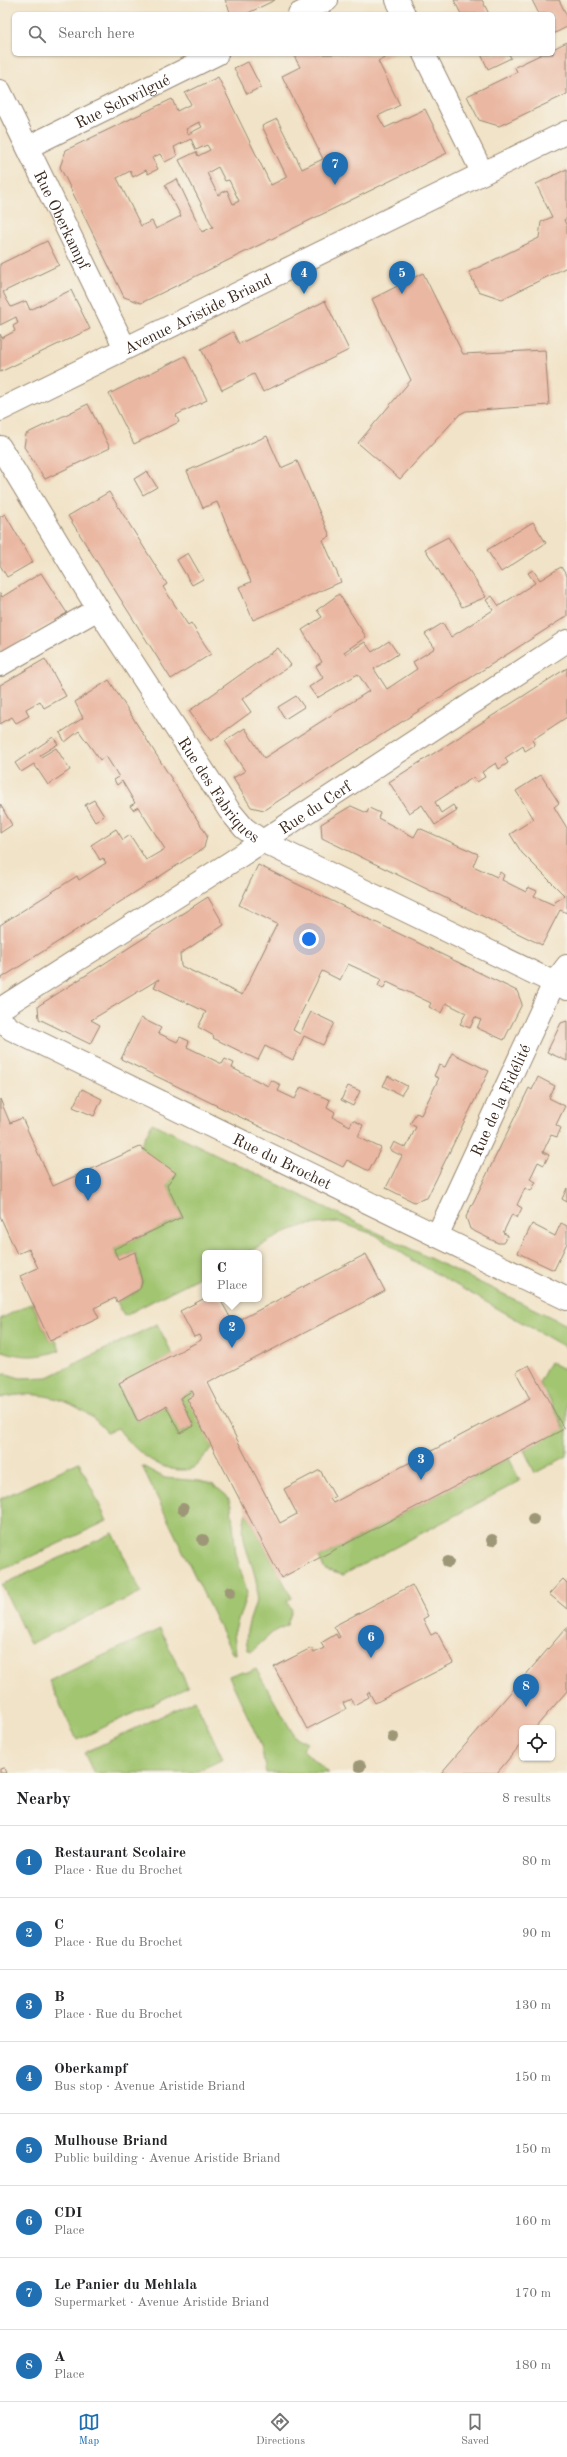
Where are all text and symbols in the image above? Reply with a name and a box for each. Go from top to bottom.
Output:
search box [12,12,555,56]
icon: search [26,23,48,45]
text: Search here [58,27,135,42]
street label: Rue Schwilgué [73,72,173,132]
pin: 7 [322,152,348,185]
street label: Rue Oberkampf [30,169,92,273]
pin: 4 [291,261,317,294]
pin: 5 [389,261,415,294]
street label: Avenue Aristide Briand [122,272,275,358]
street label: Rue des Fabriques [174,735,262,846]
street label: Rue du Cerf [277,779,356,838]
your location [299,929,319,949]
street label: Rue de la Fidélité [469,1042,535,1159]
street label: Rue du Brochet [230,1132,334,1193]
pin: 1 [75,1168,101,1201]
popup [202,1250,262,1302]
text: C [217,1261,227,1276]
text: Place [217,1279,247,1292]
pin: 2 [219,1315,245,1348]
pin: 3 [408,1447,434,1480]
pin: 6 [358,1625,384,1658]
pin: 8 [513,1674,539,1707]
map controls [519,1725,555,1761]
button: locate [519,1725,555,1761]
text: Nearby [16,1791,71,1808]
text: 8 results [502,1792,551,1805]
text: Restaurant Scolaire [54,1846,186,1861]
text: 1 [25,1855,33,1868]
text: 80 m [522,1855,551,1868]
text: Place · Rue du Brochet [54,1864,183,1877]
text: C [54,1918,64,1933]
text: 2 [25,1927,33,1940]
text: 90 m [522,1927,551,1940]
text: Place · Rue du Brochet [54,1936,183,1949]
text: B [54,1990,65,2005]
text: 3 [25,1999,33,2012]
text: 130 m [514,1999,551,2012]
text: Place · Rue du Brochet [54,2008,183,2021]
text: Oberkampf [54,2062,128,2077]
text: 4 [25,2071,33,2084]
text: 150 m [514,2071,551,2084]
text: Bus stop · Avenue Aristide Briand [54,2080,245,2093]
text: Mulhouse Briand [54,2134,168,2149]
text: 5 [25,2143,33,2156]
text: 150 m [514,2143,551,2156]
text: Public building · Avenue Aristide Briand [54,2152,281,2165]
text: CDI [54,2206,82,2221]
text: 6 [25,2215,33,2228]
text: 160 m [514,2215,551,2228]
text: Place [54,2224,84,2237]
text: Le Panier du Mehlala [54,2278,197,2293]
text: 7 [25,2287,33,2300]
text: 170 m [514,2287,551,2300]
text: Supermarket · Avenue Aristide Briand [54,2296,269,2309]
text: A [54,2350,65,2365]
text: 8 [25,2359,33,2372]
text: 180 m [514,2359,551,2372]
text: Place [54,2368,84,2381]
tab: Map [78,2411,100,2449]
tab: Directions [256,2411,305,2449]
tab: Saved [461,2411,489,2449]

